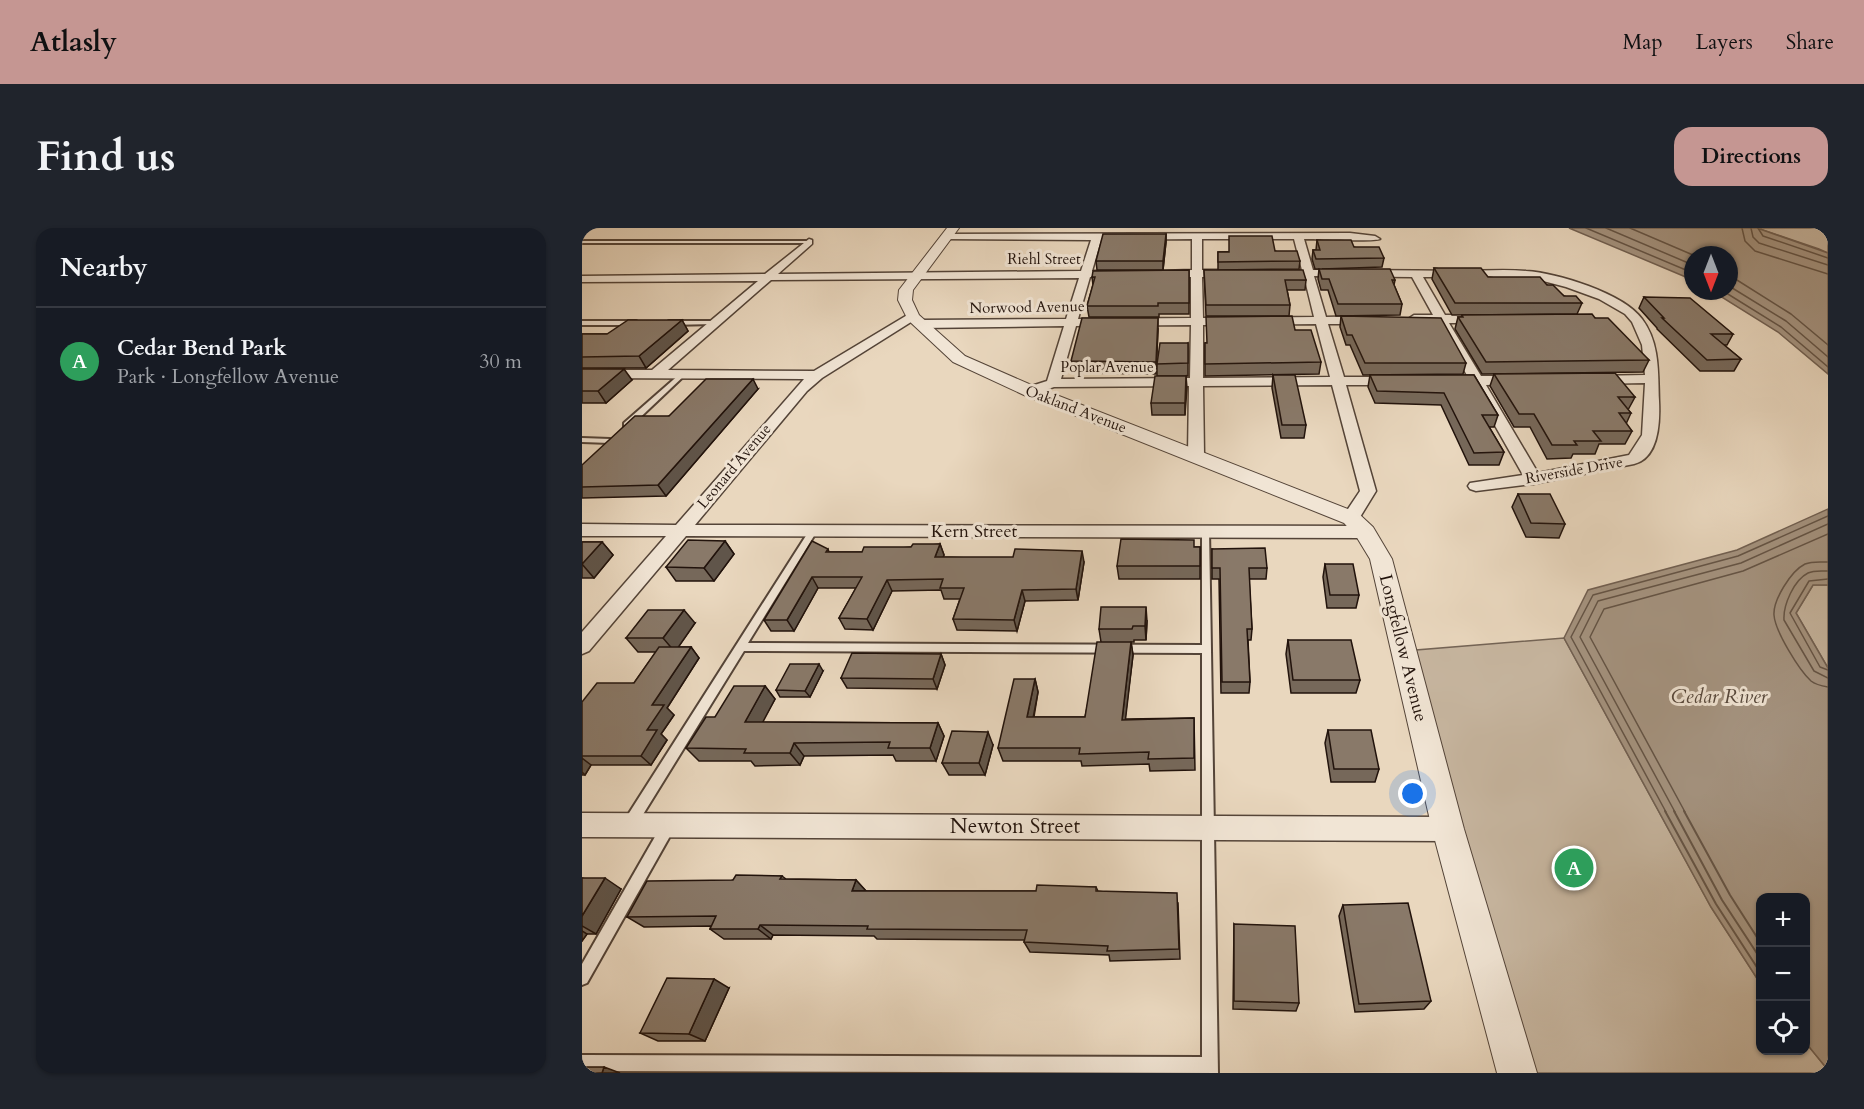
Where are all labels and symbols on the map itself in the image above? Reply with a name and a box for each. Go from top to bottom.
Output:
north arrow [1684,246,1738,300]
street label: Riehl Street [1007,249,1081,269]
street label: Norwood Avenue [969,296,1085,318]
street label: Poplar Avenue [1060,357,1154,377]
street label: Oakland Avenue [1022,380,1130,438]
street label: Leonard Avenue [693,419,776,513]
street label: Riverside Drive [1524,452,1625,488]
street label: Kern Street [931,519,1018,544]
street label: Longfellow Avenue [1373,572,1433,724]
water label: Cedar River [1671,683,1769,710]
your location [1398,779,1427,808]
street label: Newton Street [950,812,1081,841]
pin: A [1554,846,1594,890]

